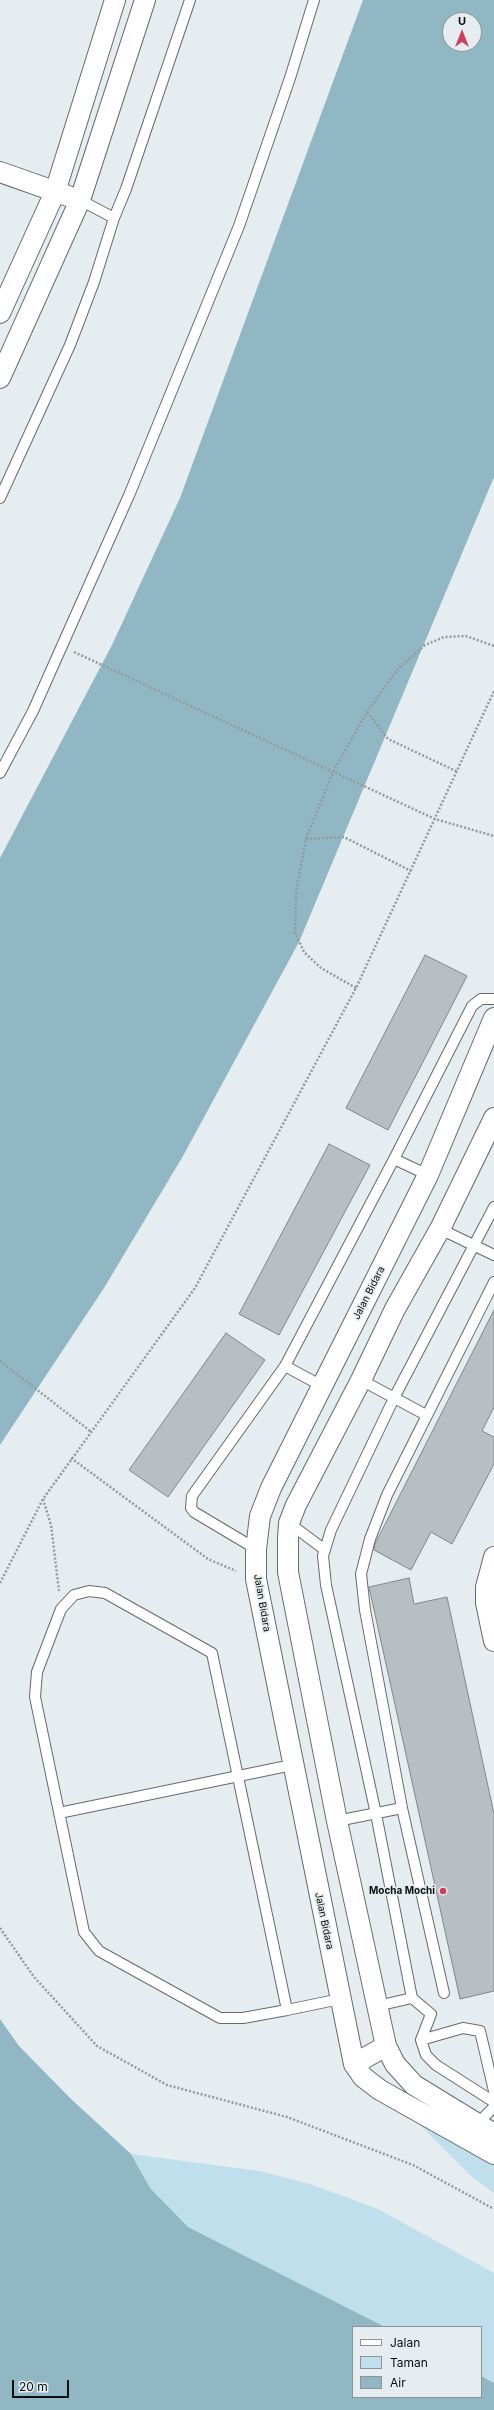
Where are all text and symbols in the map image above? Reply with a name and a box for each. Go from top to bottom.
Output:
north arrow [442,12,482,52]
text: U [458,14,466,28]
street label: Jalan Bidara [350,1264,388,1322]
street label: Jalan Bidara [251,1573,273,1633]
place label: Mocha Mochi [369,1885,435,1897]
marker: Mocha Mochi [438,1886,448,1896]
street label: Jalan Bidara [312,1891,336,1951]
legend [352,2326,482,2398]
text: Jalan [390,2335,420,2350]
text: Taman [390,2355,428,2370]
scale bar [14,2372,71,2398]
text: Air [390,2375,406,2390]
text: 20 m [19,2379,48,2394]

